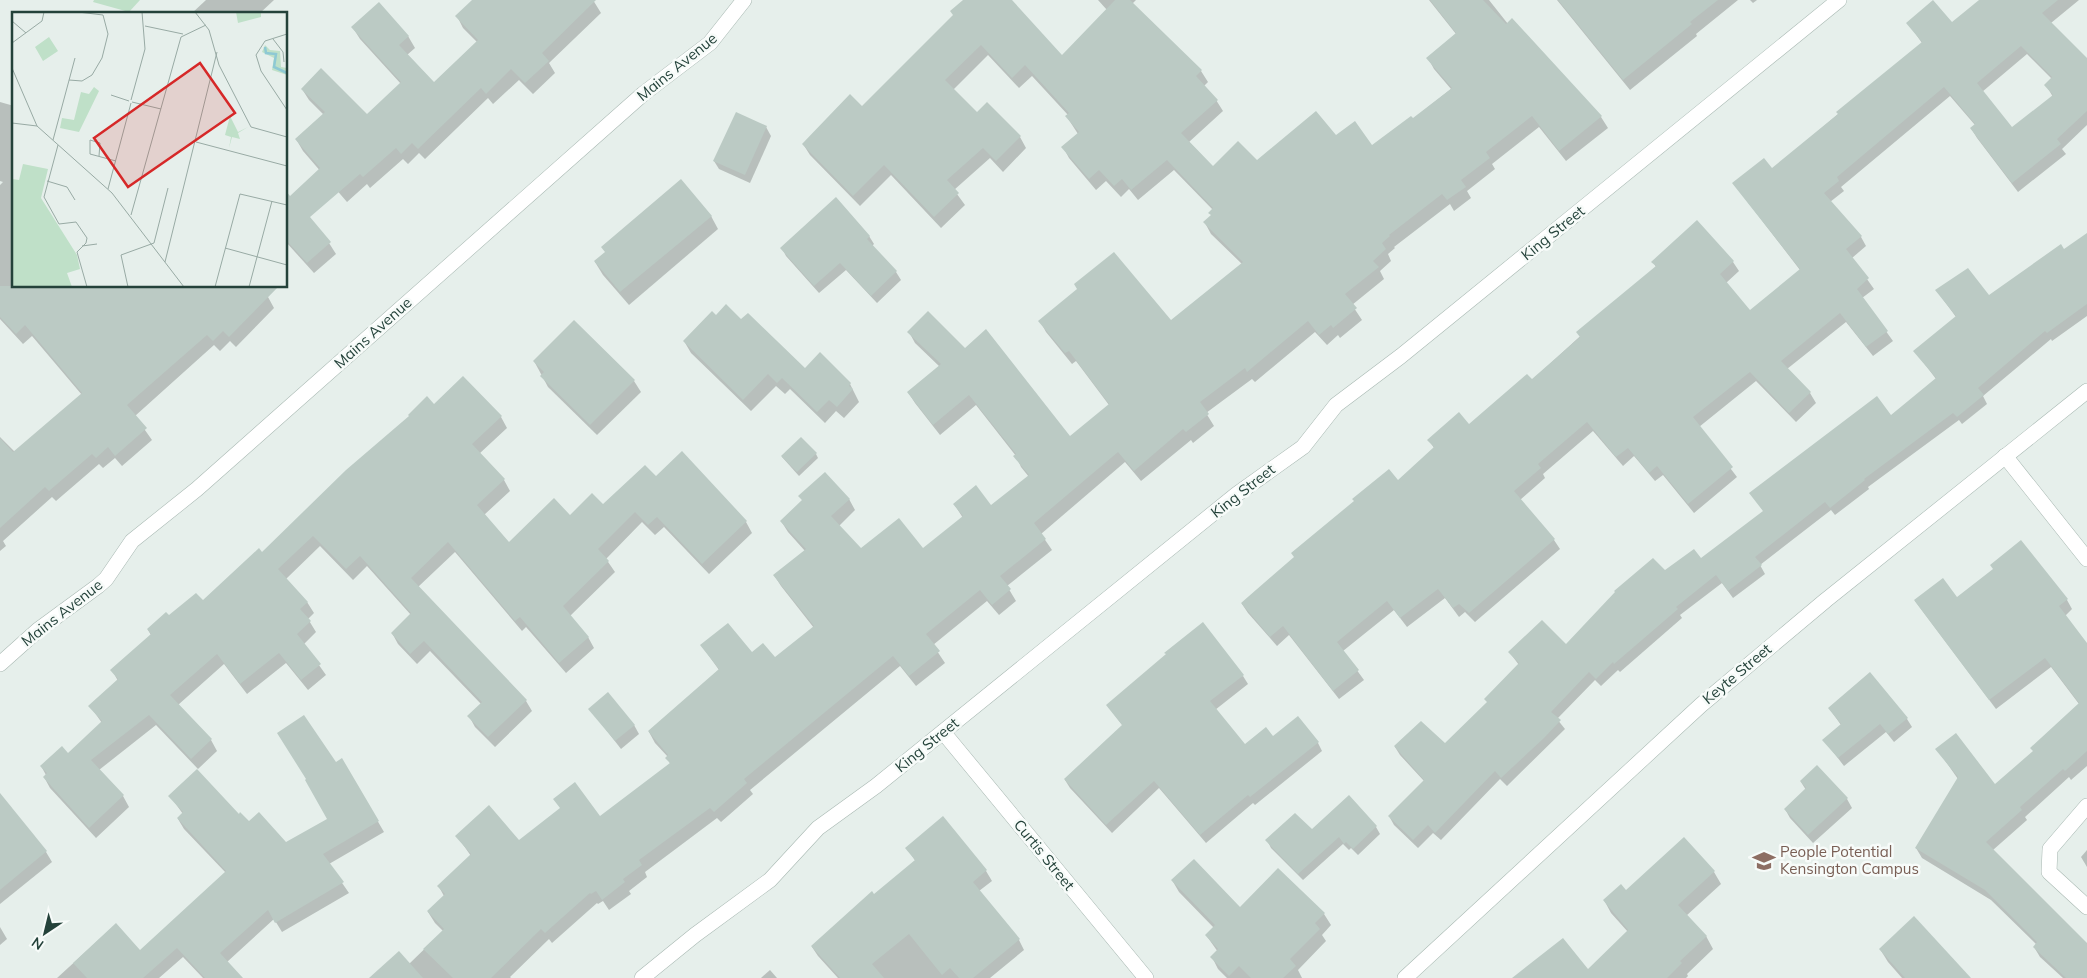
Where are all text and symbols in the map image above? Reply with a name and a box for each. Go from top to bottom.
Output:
inset map [12,12,288,288]
street label: Mains Avenue [633,28,721,105]
street label: King Street [1517,201,1588,264]
street label: Mains Avenue [330,293,415,372]
street label: King Street [1207,460,1279,522]
street label: Mains Avenue [17,575,106,650]
street label: Keyte Street [1698,639,1775,708]
street label: King Street [891,713,962,776]
street label: Curtis Street [1010,815,1079,894]
place label: People Potential Kensington Campus [1780,842,1919,878]
school or university icon: People Potential Kensington Campus [1751,848,1777,874]
north arrow [20,908,70,958]
text: N [28,933,47,954]

